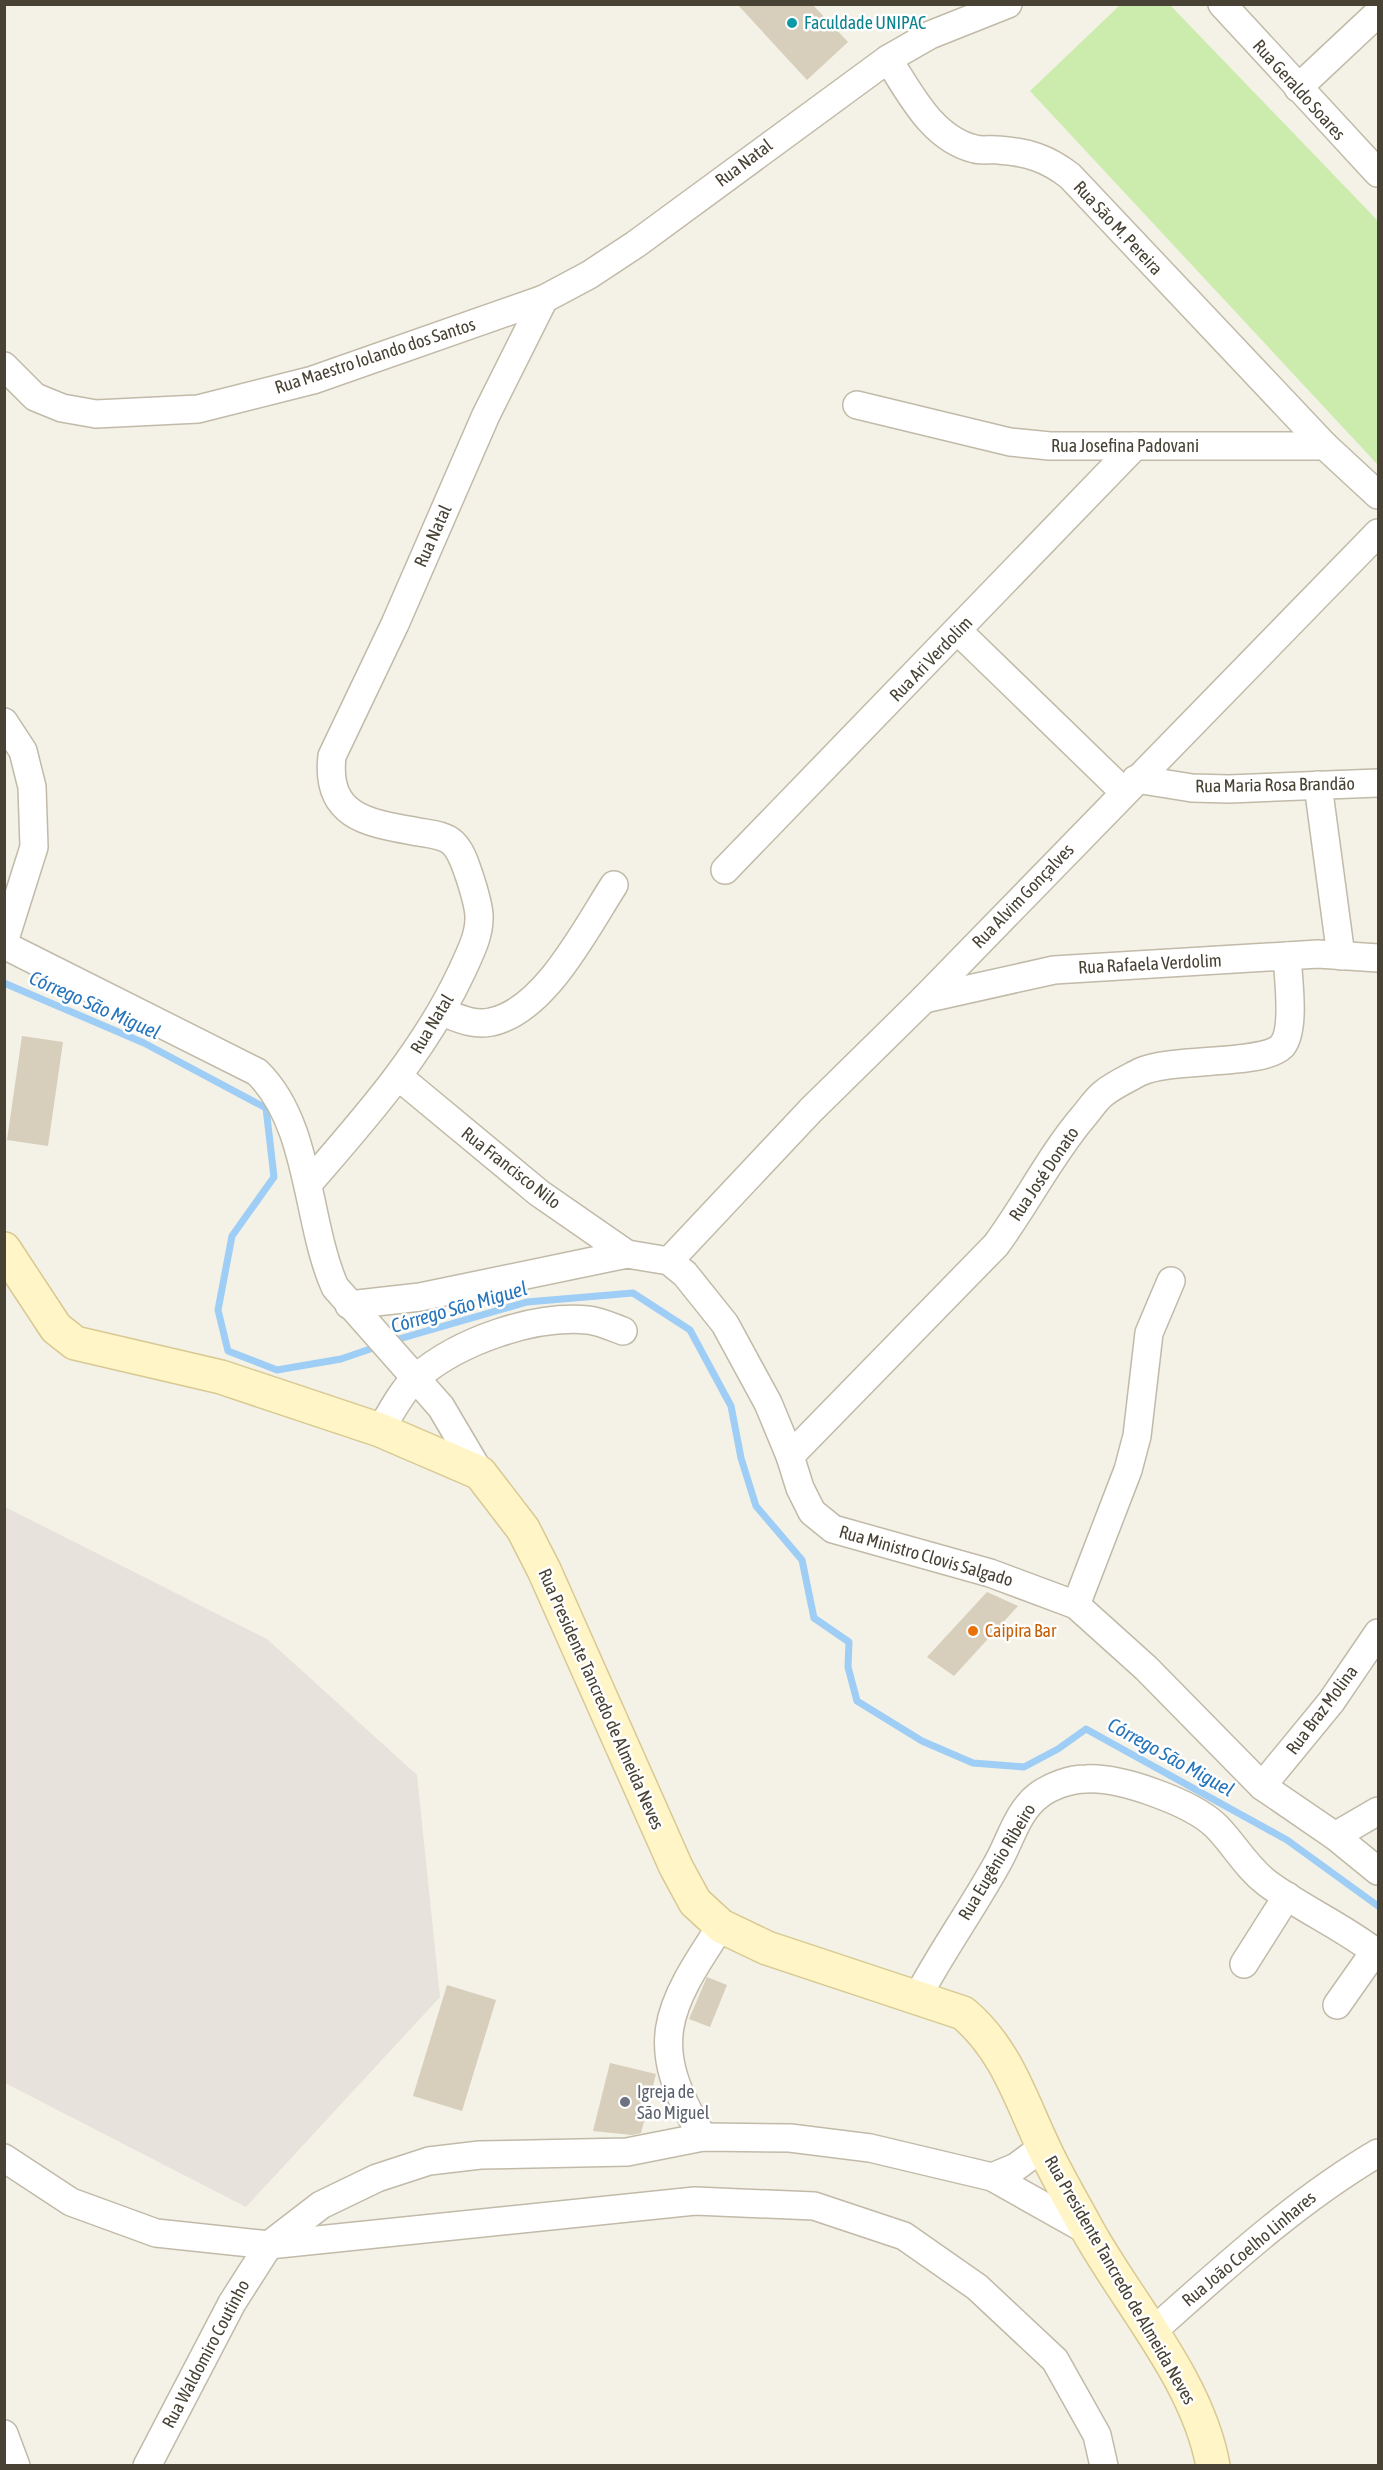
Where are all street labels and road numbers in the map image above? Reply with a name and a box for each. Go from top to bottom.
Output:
street label: Rua Geraldo Soares [1249,35,1350,144]
street label: Rua Natal [711,134,776,191]
street label: Rua São M. Pereira [1069,176,1167,279]
street label: Rua Maestro Iolando dos Santos [272,313,478,398]
street label: Rua Josefina Padovani [1051,435,1199,456]
street label: Rua Natal [410,501,456,570]
street label: Rua Ari Verdolim [885,612,976,705]
street label: Rua Maria Rosa Brandão [1195,773,1355,796]
street label: Rua Alvim Gonçalves [967,839,1078,952]
street label: Rua Rafaela Verdolim [1078,949,1222,978]
street label: Rua Natal [406,990,458,1057]
street label: Rua Francisco Nilo [458,1122,565,1213]
street label: Rua José Donato [1004,1123,1083,1225]
street label: Rua Ministro Clovis Salgado [837,1521,1016,1590]
street label: Rua Presidente Tancredo de Almeida Neves [534,1565,669,1833]
street label: Rua Braz Molina [1281,1661,1362,1758]
street label: Rua Eugênio Ribeiro [954,1800,1040,1924]
street label: Rua Presidente Tancredo de Almeida Neves [1040,2152,1200,2408]
street label: Rua João Coelho Linhares [1178,2187,1320,2311]
street label: Rua Waldomiro Coutinho [158,2276,254,2431]

